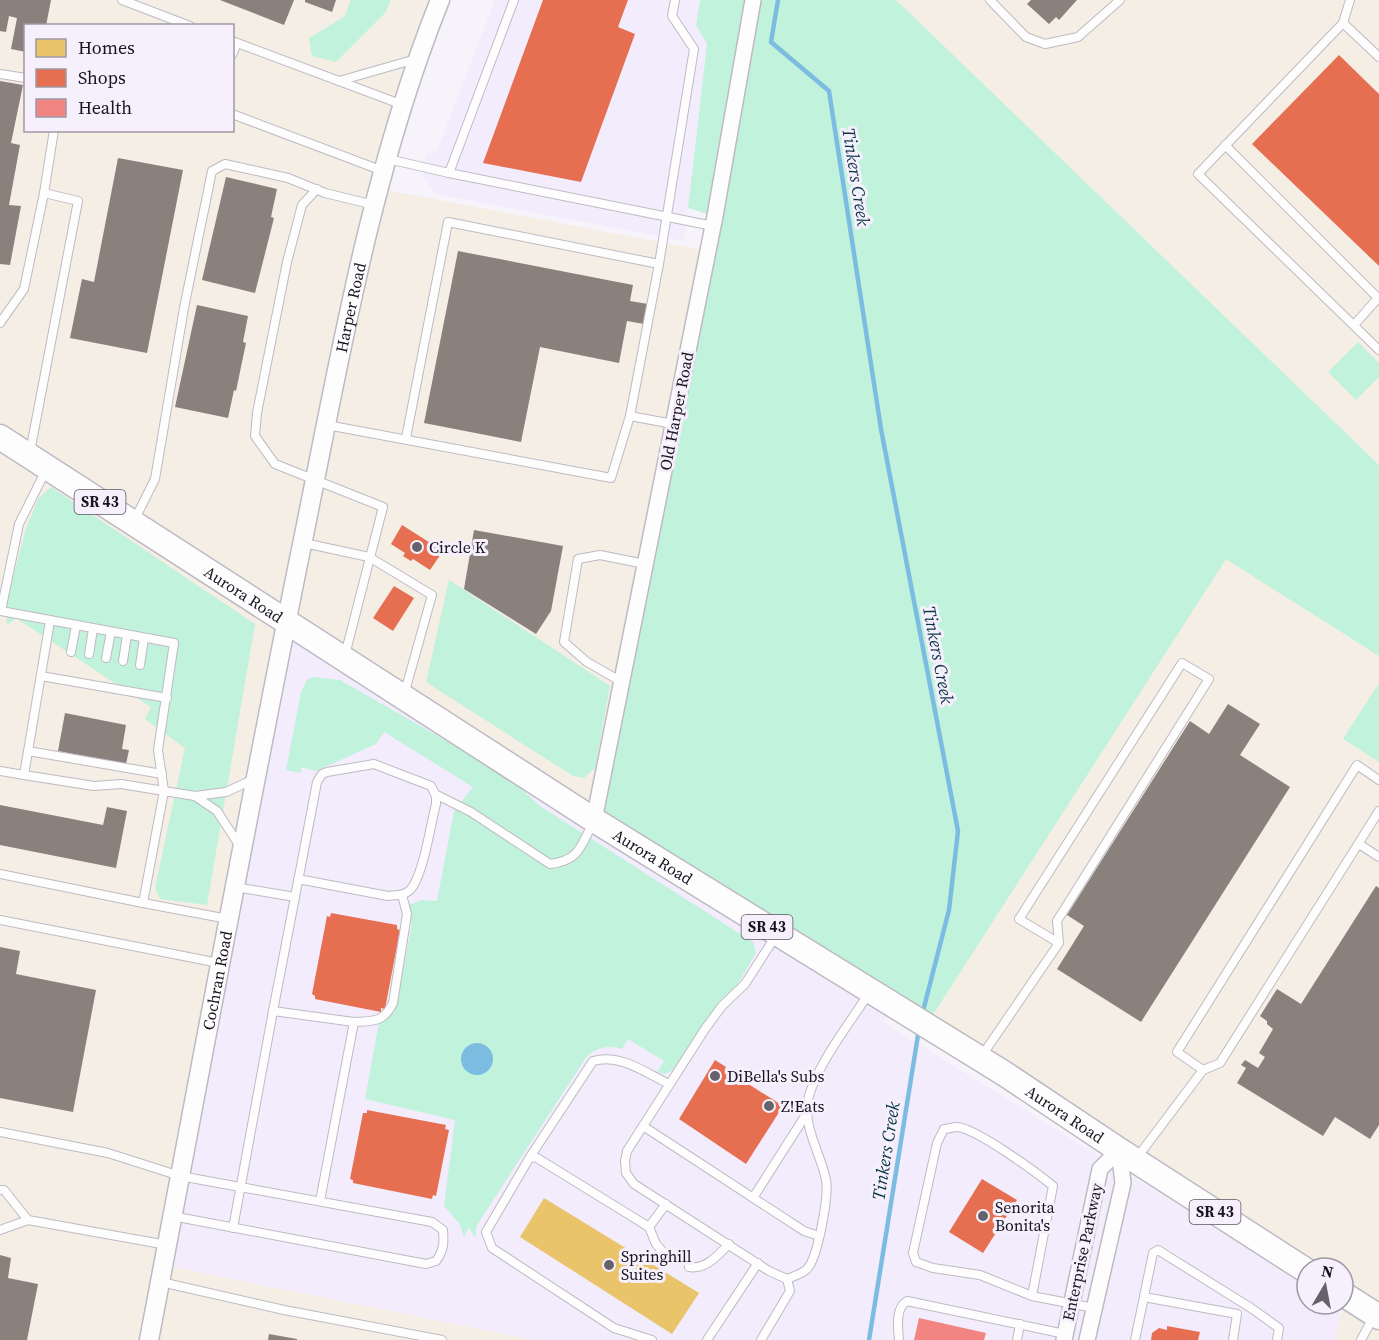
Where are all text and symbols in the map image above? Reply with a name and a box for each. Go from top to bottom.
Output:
legend [24,24,234,132]
text: Homes [78,35,135,60]
text: Shops [78,65,126,90]
text: Health [78,95,132,120]
water label: Tinkers Creek [836,126,877,228]
street label: Harper Road [330,260,371,354]
street label: Old Harper Road [654,350,698,472]
road number: SR 43 [74,490,126,514]
place label: Circle K [429,536,486,558]
marker: Circle K [410,540,424,554]
street label: Aurora Road [200,561,287,628]
water label: Tinkers Creek [917,604,960,707]
street label: Aurora Road [609,823,697,889]
road number: SR 43 [742,915,792,939]
street label: Cochran Road [197,929,237,1032]
place label: DiBella's Subs [727,1065,824,1087]
marker: DiBella's Subs [708,1069,722,1083]
street label: Aurora Road [1022,1080,1108,1148]
place label: Z!Eats [781,1095,824,1117]
marker: Z!Eats [762,1099,776,1113]
water label: Tinkers Creek [865,1099,906,1202]
street label: Enterprise Parkway [1057,1180,1107,1323]
place label: Senorita Bonita's [995,1196,1056,1236]
road number: SR 43 [1190,1200,1240,1224]
marker: Senorita Bonita's [976,1209,990,1223]
place label: Springhill Suites [621,1245,692,1285]
north arrow [1295,1256,1355,1316]
marker: Springhill Suites [602,1258,616,1272]
text: N [1320,1259,1336,1283]

